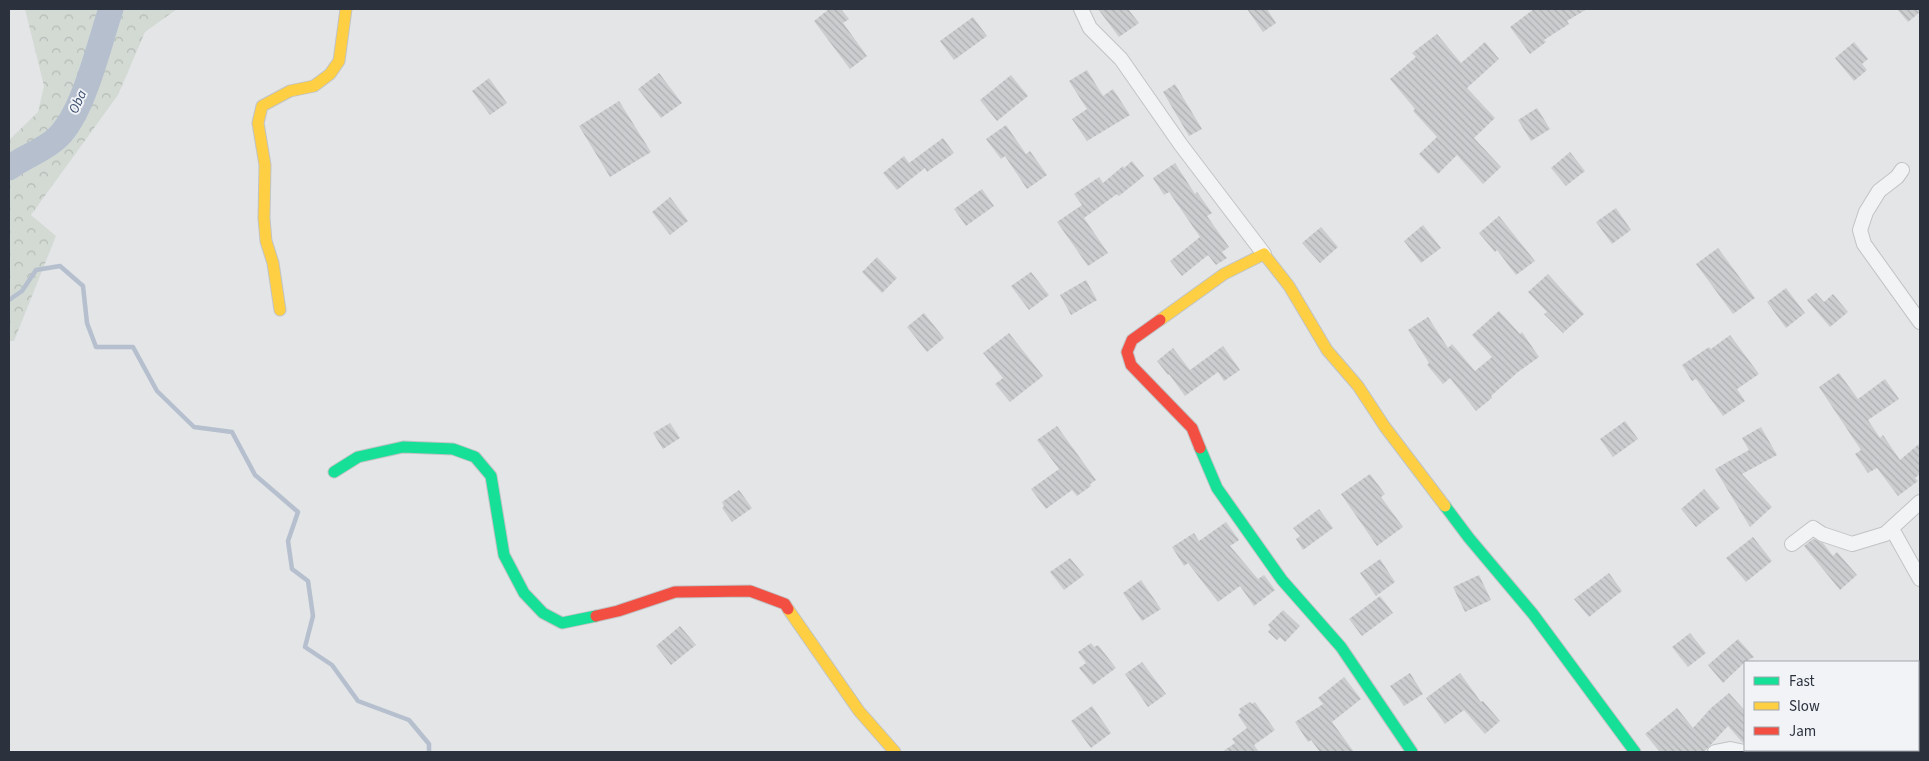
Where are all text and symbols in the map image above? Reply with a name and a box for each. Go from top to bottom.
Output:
water label: Oba [64,87,92,117]
legend [1744,661,1919,751]
text: Fast [1789,671,1815,692]
text: Slow [1789,696,1820,717]
text: Jam [1789,721,1816,742]

